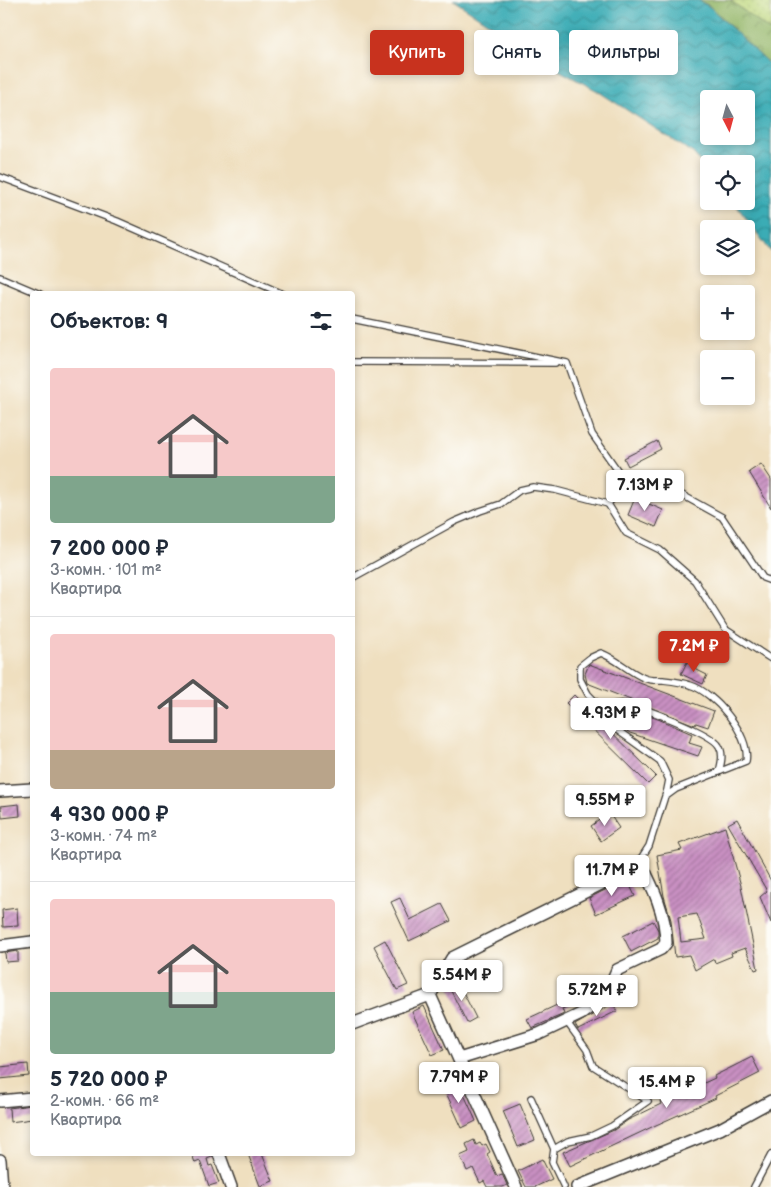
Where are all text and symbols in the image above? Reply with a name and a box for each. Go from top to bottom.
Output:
chip: Купить [370,30,464,75]
chip: Снять [474,30,559,75]
chip: Фильтры [569,30,678,75]
north arrow [700,90,755,145]
map controls [700,90,755,405]
button: locate [700,155,755,210]
button: layers [700,220,755,275]
button: + [700,285,755,340]
icon: filters [307,307,335,335]
text: Объектов: 9 [50,309,168,334]
button: − [700,350,755,405]
icon: home [148,401,238,491]
pin: 7.13M ₽ [599,470,691,512]
text: 7.13M ₽ [617,476,673,495]
text: 7 200 000 ₽ [50,536,168,561]
text: 3-комн. · 101 m² [50,561,162,580]
text: Квартира [50,580,122,599]
pin: 7.2M ₽ [653,630,735,673]
text: 7.2M ₽ [669,637,719,656]
icon: home [148,666,238,756]
pin: 4.93M ₽ [565,698,657,740]
text: 4.93M ₽ [581,704,641,723]
pin: 9.55M ₽ [559,784,651,827]
text: 9.55M ₽ [576,791,634,810]
text: 4 930 000 ₽ [50,802,169,827]
text: 3-комн. · 74 m² [50,827,157,846]
text: Квартира [50,846,122,865]
pin: 11.7M ₽ [566,854,658,897]
text: 11.7M ₽ [585,861,639,880]
icon: home [148,931,238,1021]
pin: 5.54M ₽ [416,960,508,1002]
text: 5.54M ₽ [433,966,491,985]
pin: 5.72M ₽ [551,974,643,1017]
text: 5.72M ₽ [568,981,626,1000]
pin: 7.79M ₽ [413,1062,505,1104]
pin: 15.4M ₽ [621,1066,713,1109]
text: 5 720 000 ₽ [50,1067,167,1092]
text: 7.79M ₽ [430,1068,488,1087]
text: 15.4M ₽ [639,1073,695,1092]
text: 2-комн. · 66 m² [50,1092,159,1111]
text: Квартира [50,1111,122,1130]

